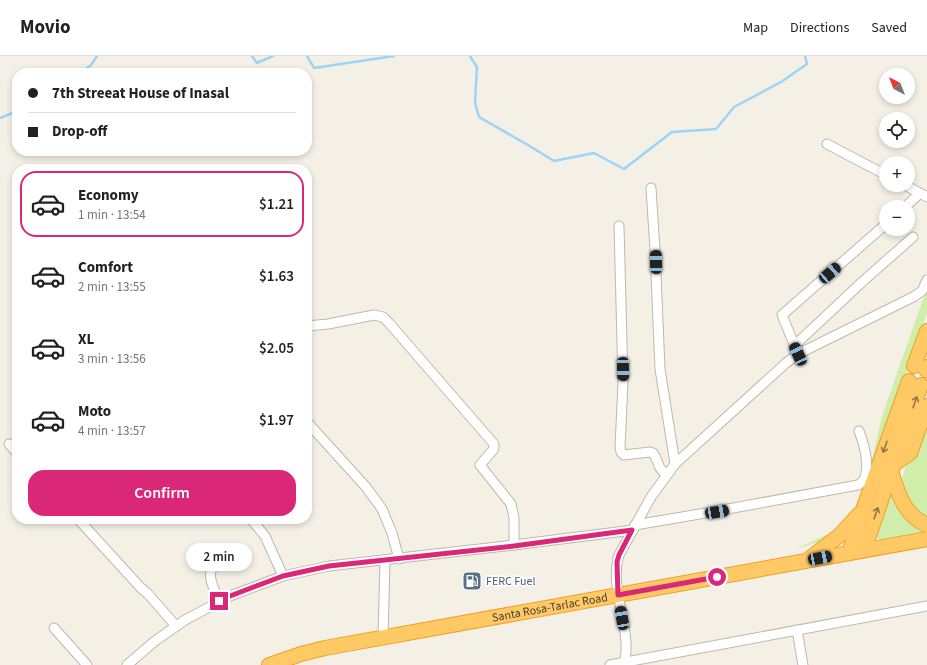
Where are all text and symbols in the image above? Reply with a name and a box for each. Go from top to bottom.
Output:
text: Movio [20,14,71,41]
text: Map [743,18,768,38]
text: Directions [790,18,849,38]
text: Saved [871,18,907,38]
north arrow [879,68,915,104]
map controls [879,68,915,236]
text: 7th Streeat House of Inasal [52,83,229,104]
button: locate [879,112,915,148]
text: Drop-off [52,121,107,142]
button: + [879,156,915,192]
text: Economy [78,185,139,206]
icon: car [30,186,66,222]
text: $1.21 [259,194,294,215]
button: − [879,200,915,236]
text: 1 min · 13:54 [78,206,146,224]
car [650,250,662,274]
text: Comfort [78,257,133,278]
icon: car [30,258,66,294]
car [817,261,843,285]
text: $1.63 [259,266,294,287]
text: 2 min · 13:55 [78,278,146,296]
text: XL [78,329,94,350]
icon: car [30,330,66,366]
text: $2.05 [259,338,294,359]
car [787,341,809,367]
text: 3 min · 13:56 [78,350,146,368]
car [617,357,629,381]
one-way arrow [911,397,919,409]
text: Moto [78,401,111,422]
icon: car [30,402,66,438]
text: $1.97 [259,410,294,431]
text: 4 min · 13:57 [78,422,146,440]
one-way arrow [881,441,888,454]
button: Confirm [28,470,296,516]
car [704,504,730,520]
one-way arrow [873,508,881,520]
callout: 2 min [186,543,252,571]
text: 2 min [204,548,234,566]
car [807,550,833,566]
route start [708,568,726,586]
fuel station icon: FERC Fuel [461,570,483,592]
place label: FERC Fuel [486,573,536,590]
street label: Santa Rosa-Tarlac Road [490,588,609,626]
route end [210,592,228,610]
car [614,605,630,631]

